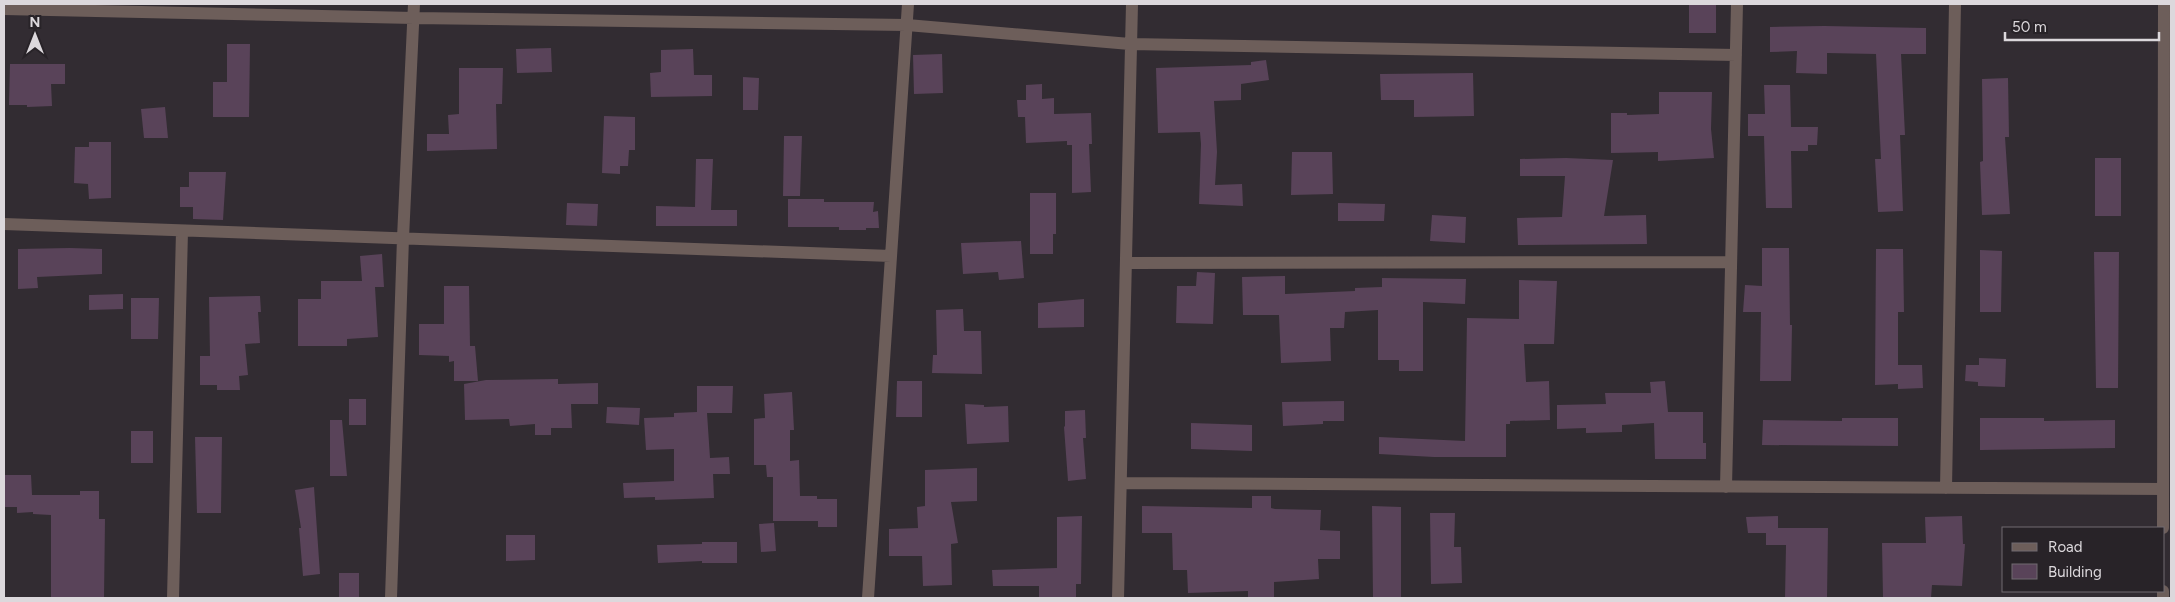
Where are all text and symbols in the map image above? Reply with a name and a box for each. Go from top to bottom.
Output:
north arrow [10,10,60,60]
scale bar [2005,10,2159,42]
text: N [30,14,40,31]
text: 50 m [2012,18,2047,36]
legend [2002,527,2165,592]
text: Road [2048,538,2083,556]
text: Building [2048,563,2102,581]

